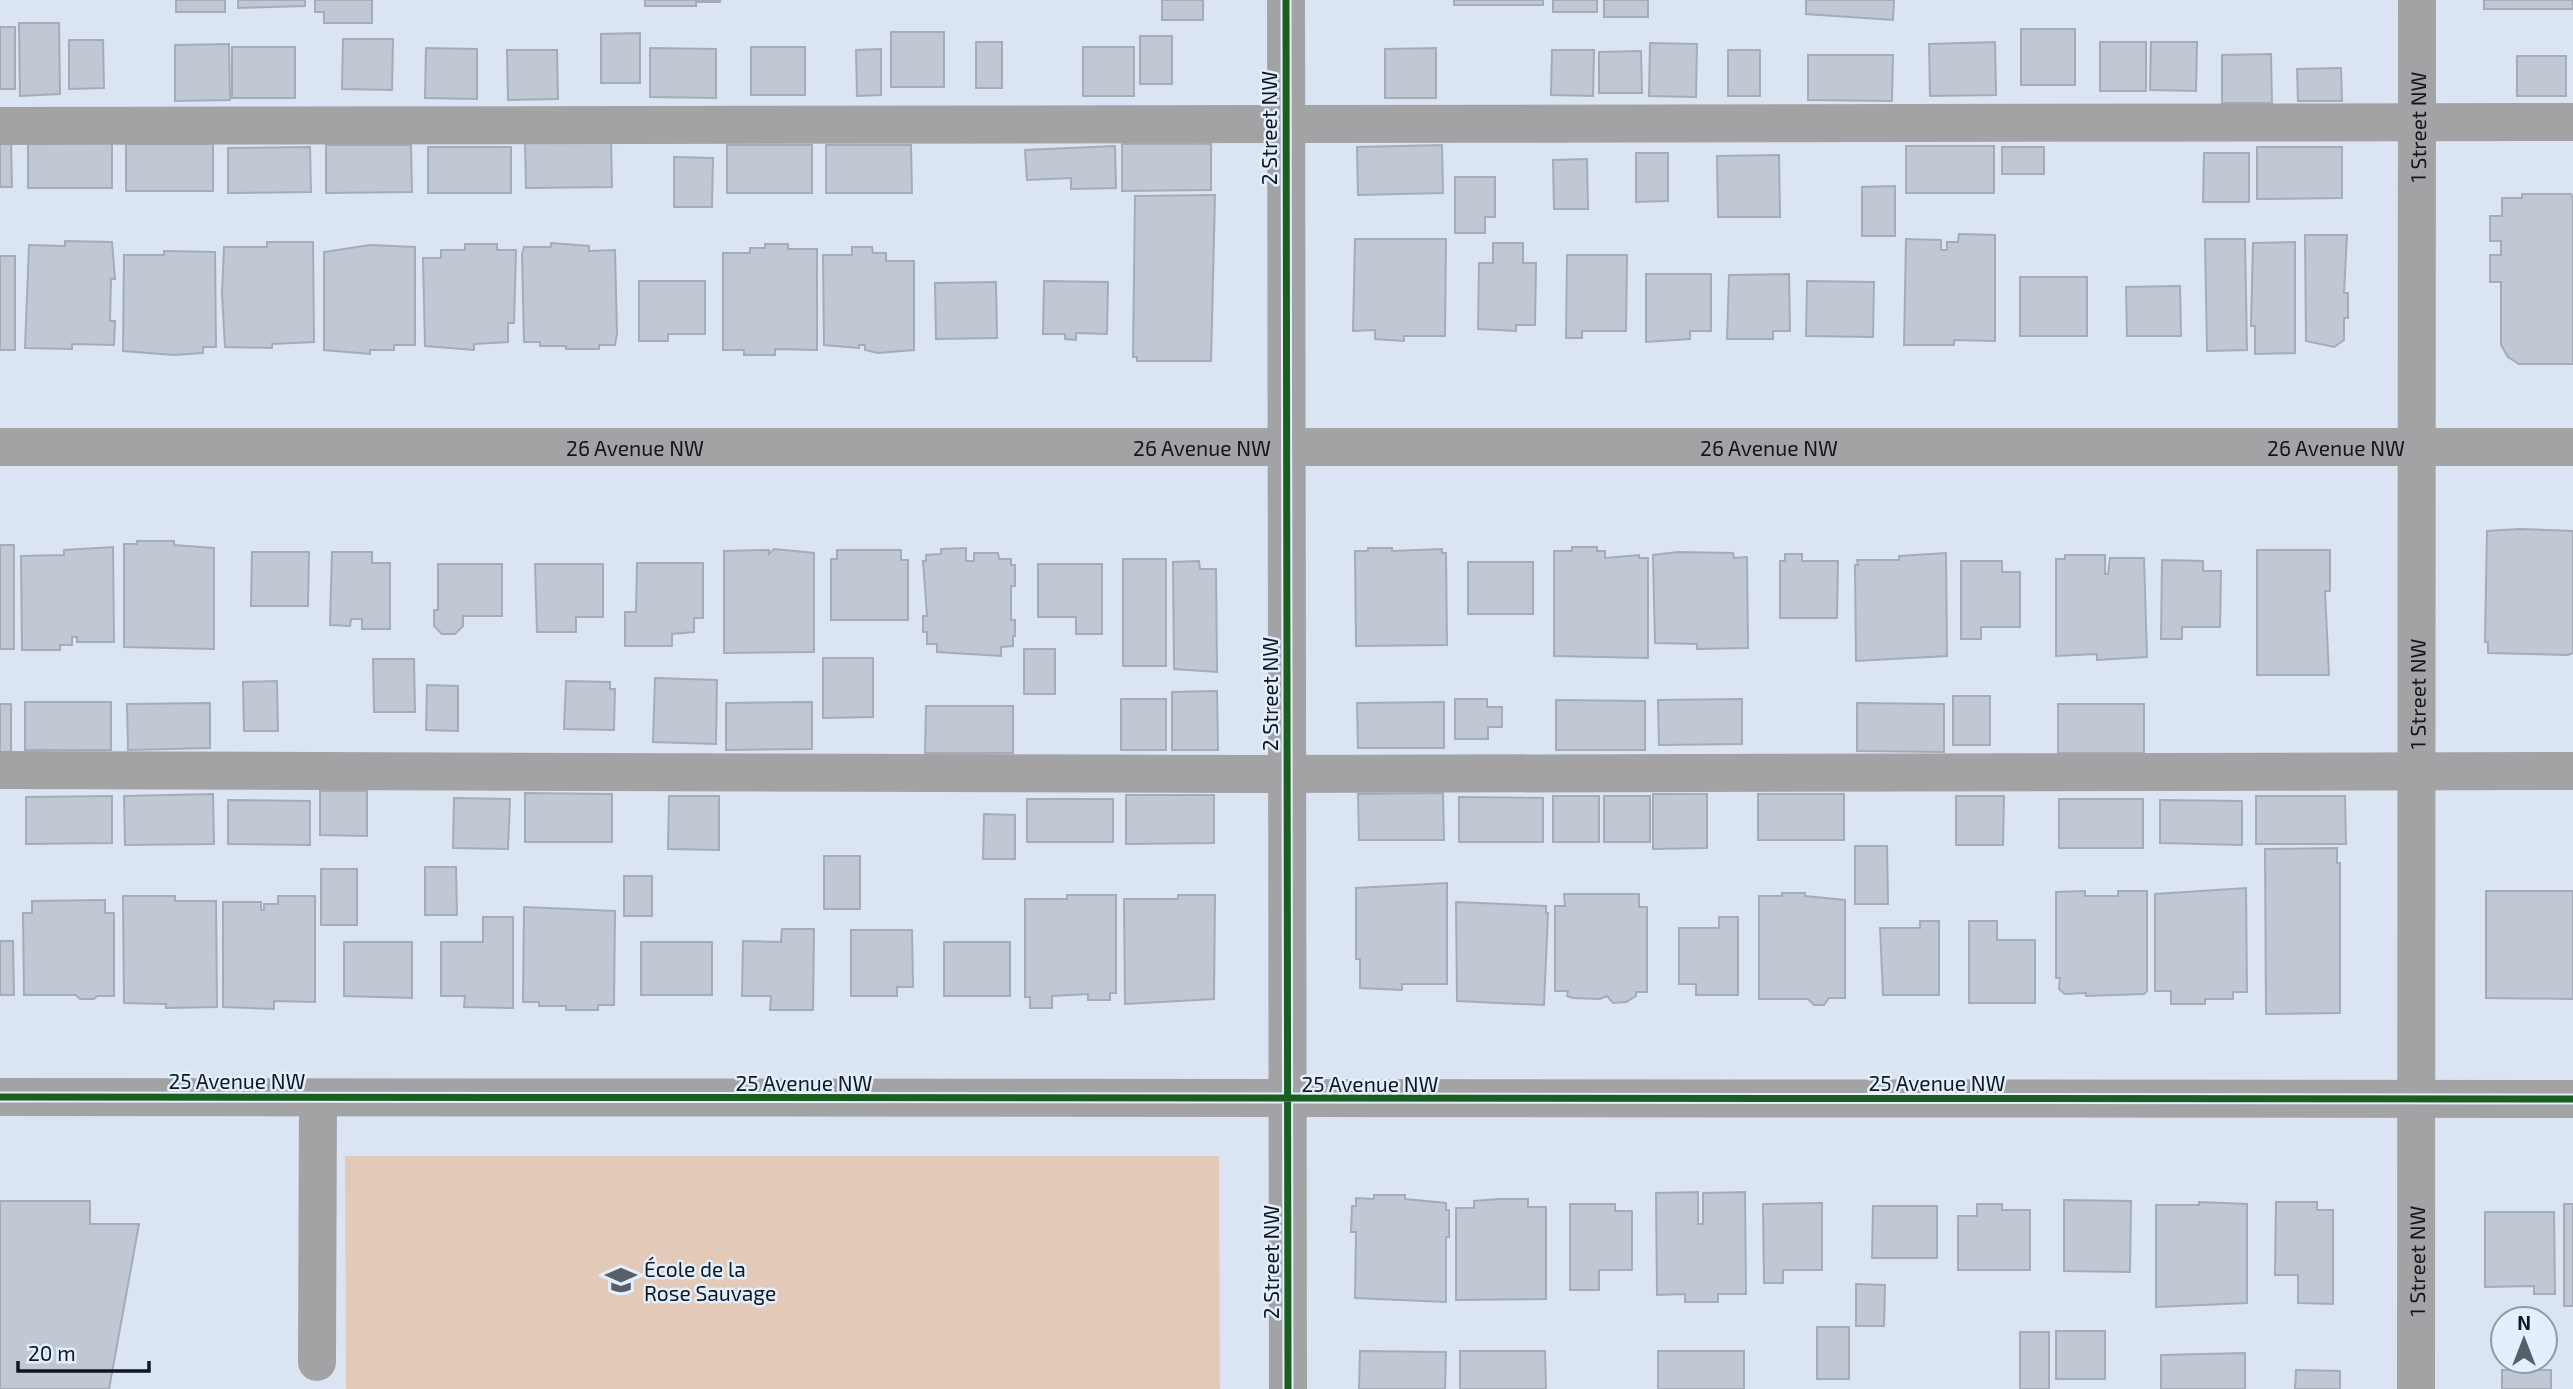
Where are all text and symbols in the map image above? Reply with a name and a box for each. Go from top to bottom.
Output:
street label: 2 Street NW [1256,71,1281,185]
street label: 1 Street NW [2404,71,2429,182]
street label: 26 Avenue NW [566,435,704,460]
street label: 26 Avenue NW [1133,435,1271,460]
street label: 26 Avenue NW [1700,435,1838,460]
street label: 26 Avenue NW [2267,435,2405,460]
street label: 2 Street NW [1257,637,1282,751]
street label: 1 Street NW [2404,638,2429,749]
street label: 25 Avenue NW [168,1068,306,1093]
street label: 25 Avenue NW [735,1070,873,1095]
street label: 25 Avenue NW [1868,1070,2006,1095]
street label: 25 Avenue NW [1301,1071,1439,1096]
street label: 2 Street NW [1258,1205,1283,1319]
street label: 1 Street NW [2404,1205,2429,1316]
place label: École de la Rose Sauvage [644,1256,776,1305]
school or university icon: École de la Rose Sauvage [604,1263,638,1297]
north arrow [2489,1305,2559,1375]
text: N [2517,1311,2531,1334]
scale bar [18,1330,149,1374]
text: 20 m [28,1340,76,1365]

